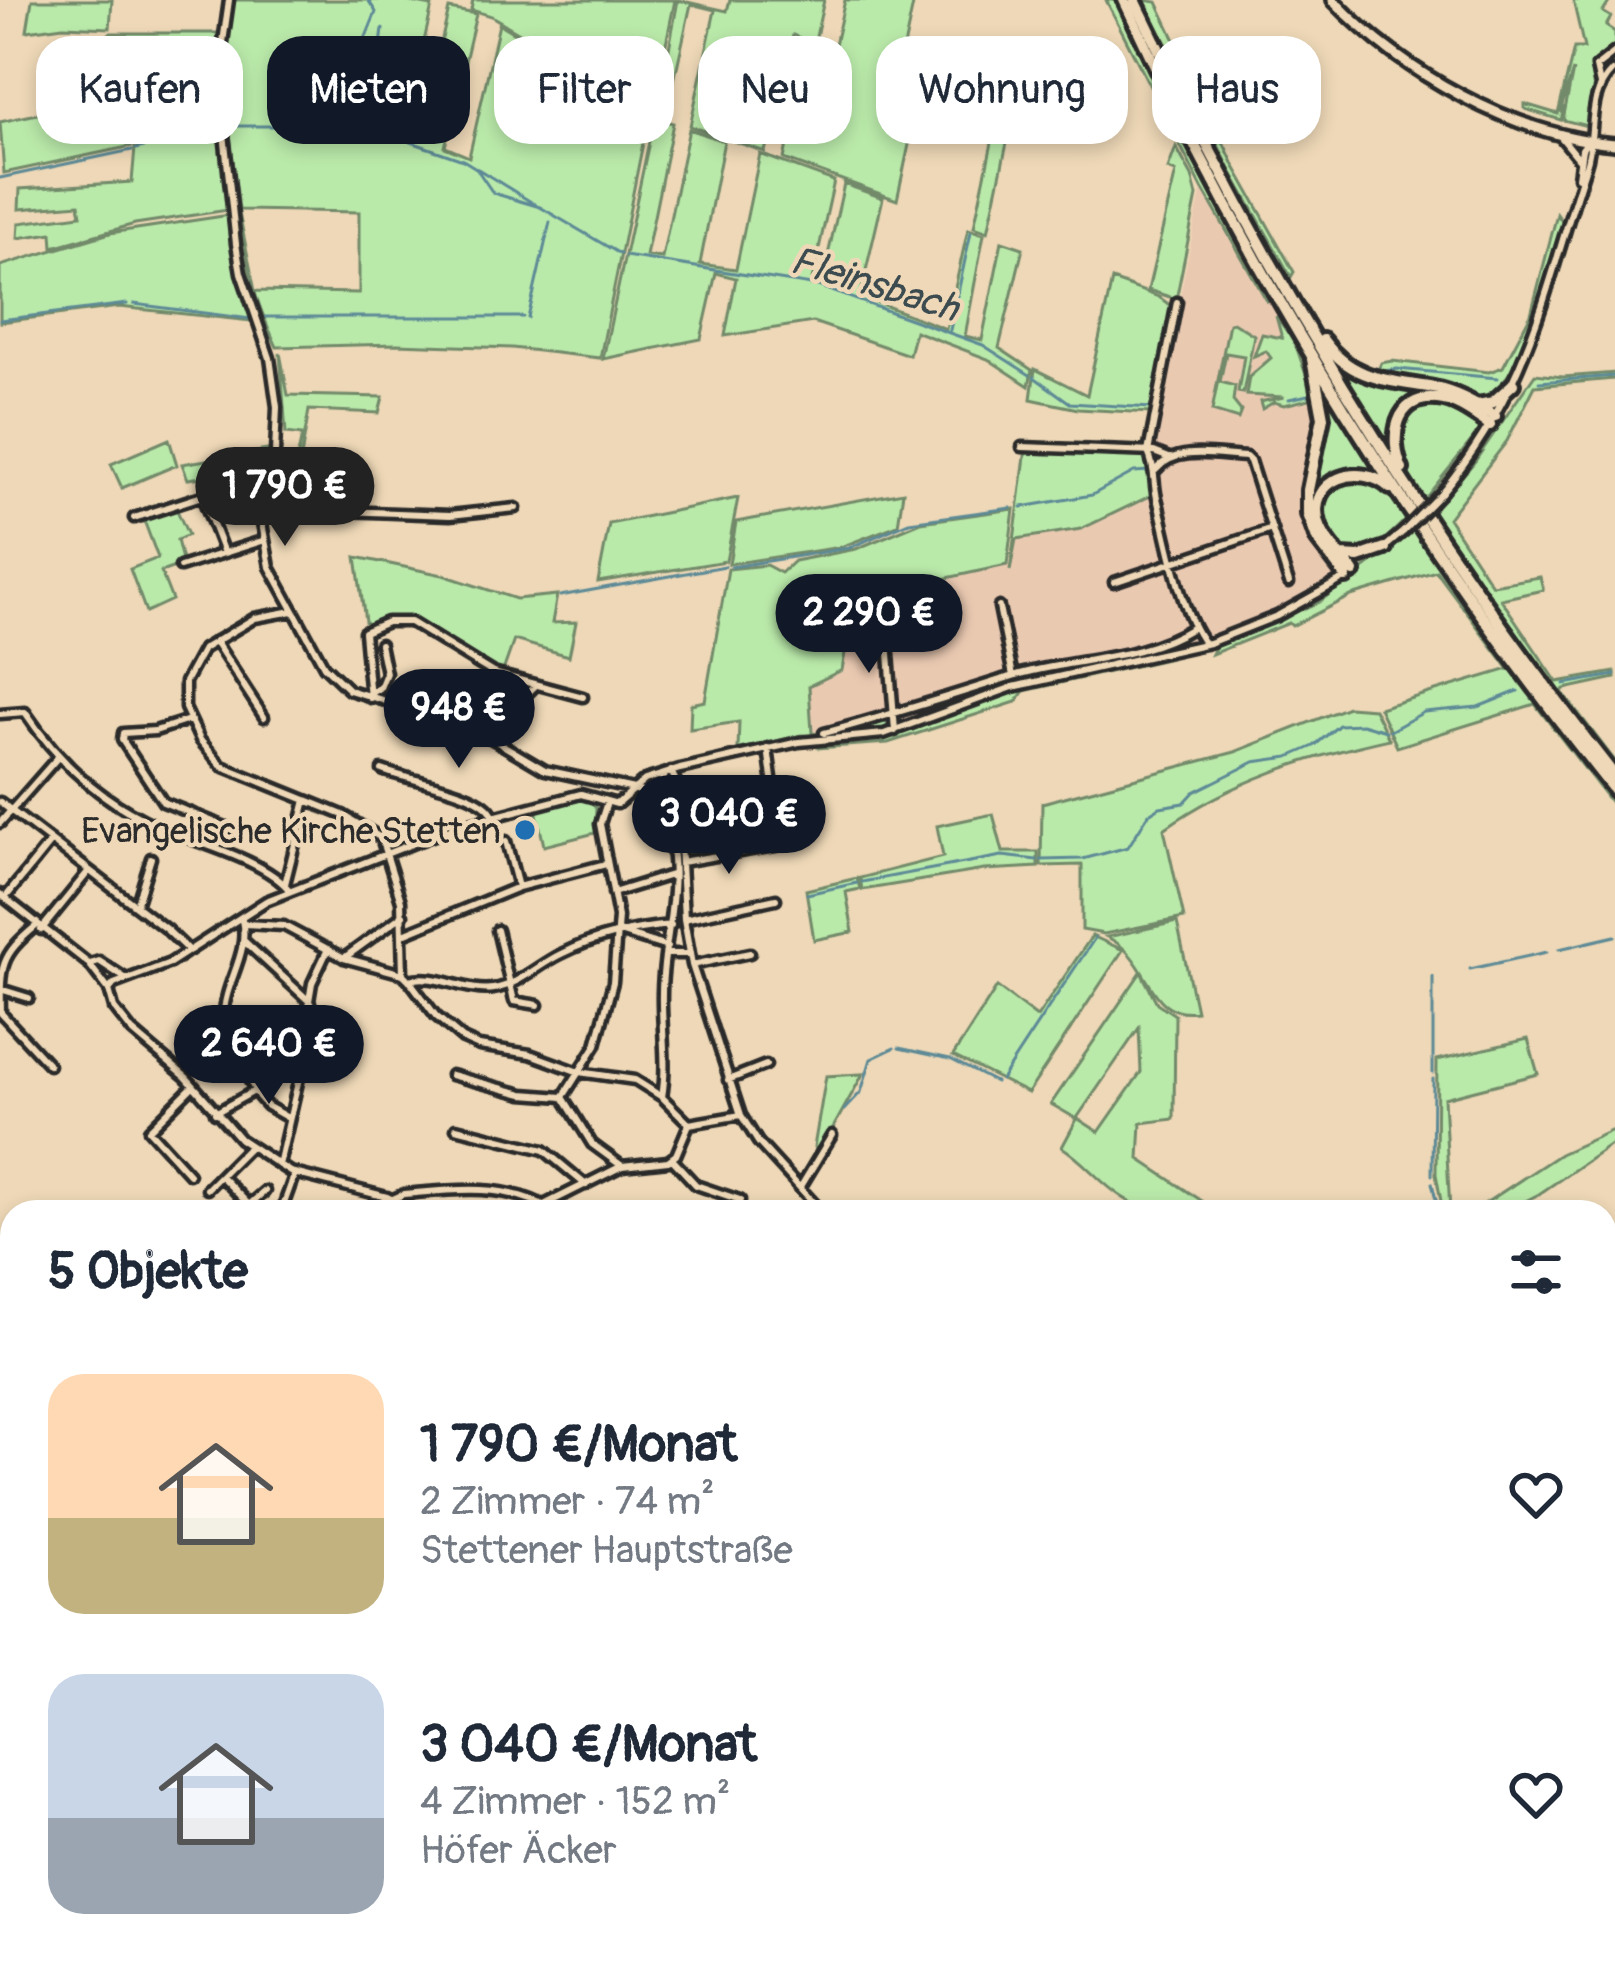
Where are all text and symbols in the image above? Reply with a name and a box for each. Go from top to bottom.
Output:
chip: Kaufen [36,36,243,144]
chip: Mieten [267,36,470,144]
chip: Filter [494,36,674,144]
chip: Neu [698,36,852,144]
chip: Wohnung [876,36,1128,144]
chip: Haus [1152,36,1321,144]
water label: Fleinsbach [785,236,967,334]
pin: 1 790 € [174,447,396,549]
text: 1 790 € [222,461,348,510]
pin: 2 290 € [758,574,980,676]
text: 2 290 € [803,588,936,637]
pin: 948 € [375,669,543,771]
text: 948 € [411,683,507,732]
pin: 3 040 € [618,775,840,877]
text: 3 040 € [659,789,799,838]
place label: Evangelische Kirche Stetten [81,809,501,854]
marker: Evangelische Kirche Stetten [512,817,538,843]
pin: 2 640 € [158,1005,380,1107]
text: 2 640 € [201,1019,337,1068]
icon: filters [1503,1239,1569,1305]
text: 5 Objekte [48,1240,248,1304]
text: 1 790 €/Monat [420,1413,737,1477]
icon: home [144,1422,288,1566]
icon: heart [1503,1461,1569,1527]
text: 2 Zimmer · 74 m² [420,1477,715,1526]
text: Stettener Hauptstraße [420,1526,793,1575]
text: 3 040 €/Monat [420,1713,757,1777]
icon: home [144,1722,288,1866]
icon: heart [1503,1761,1569,1827]
text: 4 Zimmer · 152 m² [420,1777,730,1826]
text: Höfer Äcker [420,1826,617,1875]

